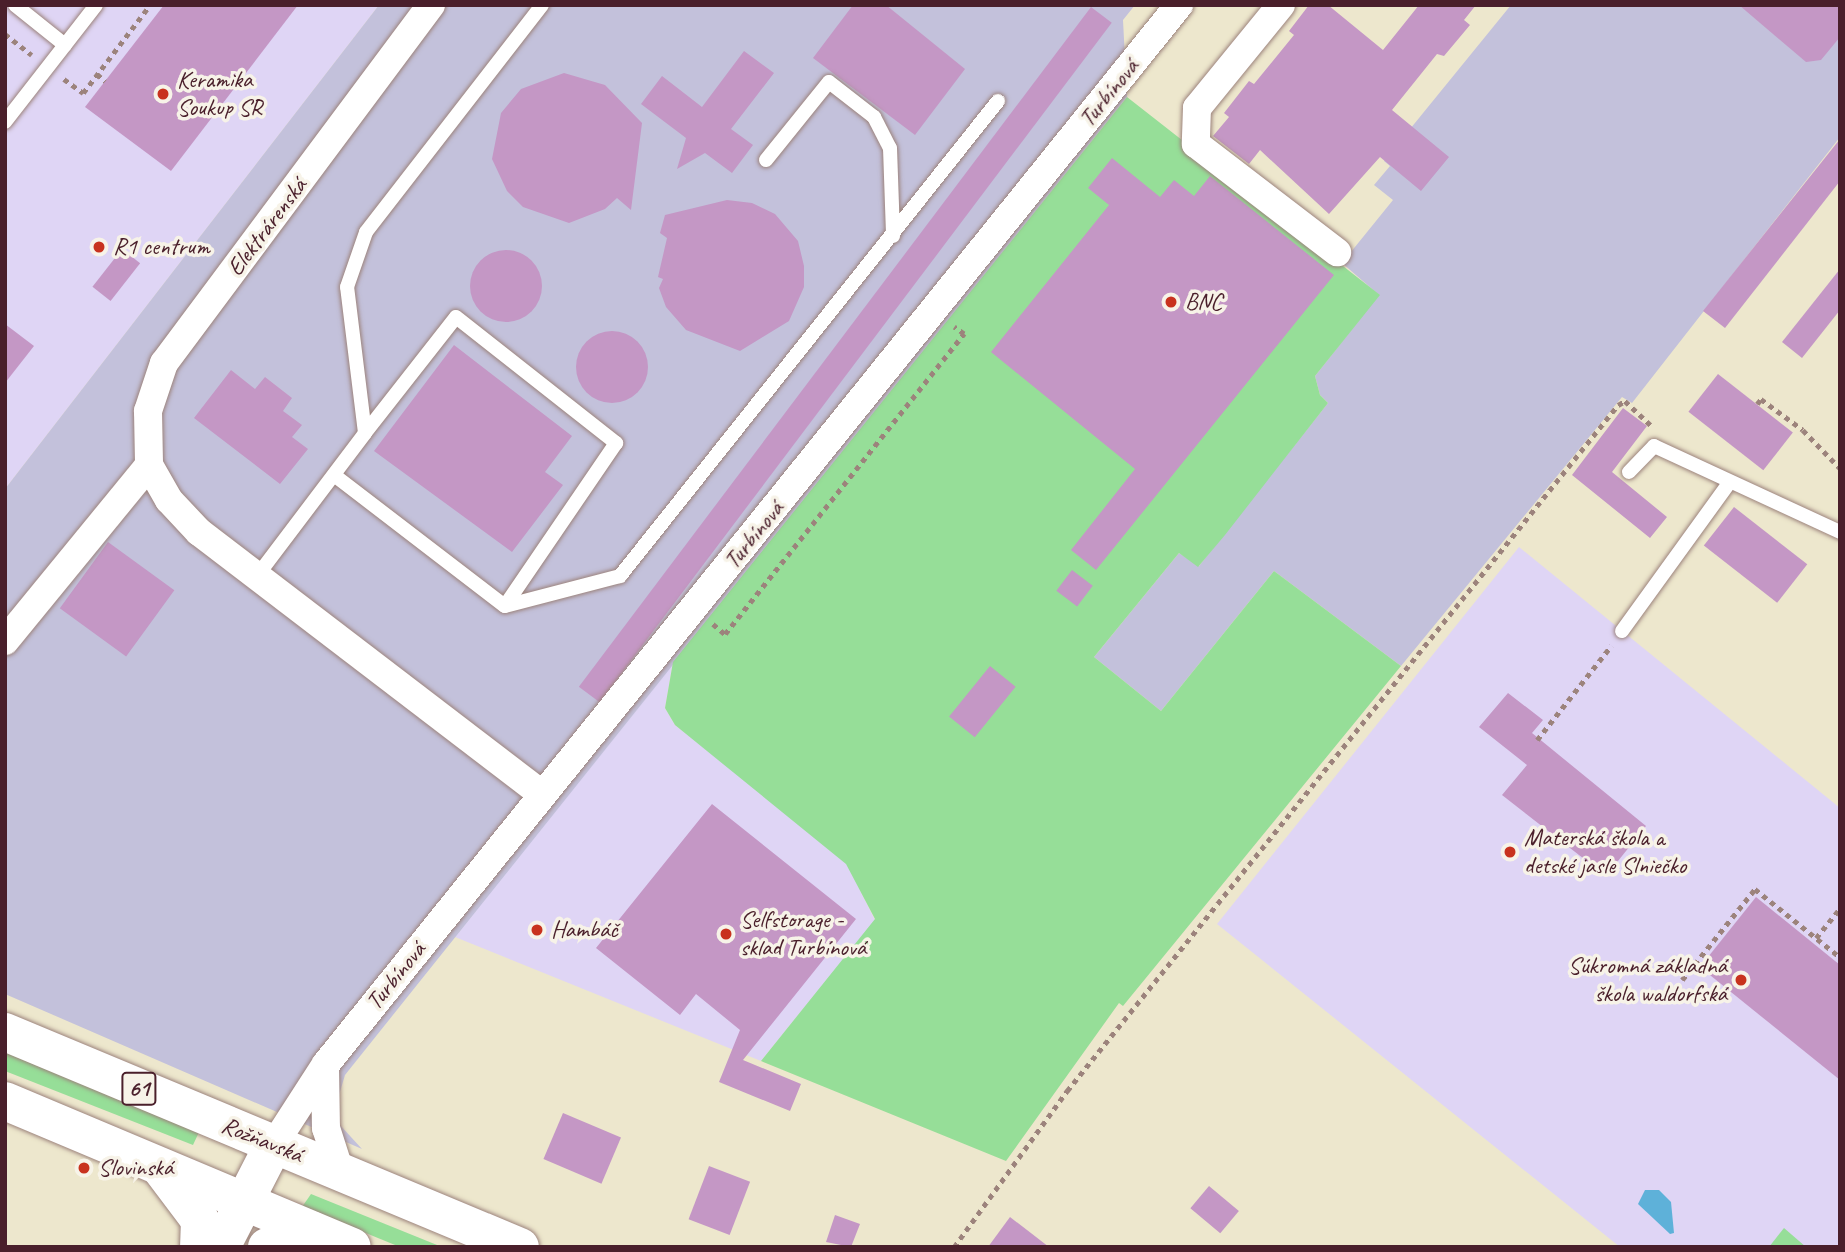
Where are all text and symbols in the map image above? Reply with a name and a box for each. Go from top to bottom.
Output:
street label: Turbínová [1073,53,1145,133]
place label: Keramika Soukup SR [177,66,262,122]
marker: Keramika Soukup SR [155,86,171,102]
street label: Elektrárenská [221,172,313,282]
place label: R1 centrum [113,233,210,261]
marker: R1 centrum [91,239,107,255]
place label: BNC [1185,288,1222,316]
marker: BNC [1163,294,1179,310]
street label: Turbínová [718,495,790,575]
place label: Materská škola a detské jasle Slniečko [1524,824,1686,880]
marker: Materská škola a detské jasle Slniečko [1502,844,1518,860]
place label: Selfstorage - sklad Turbínová [740,906,866,962]
place label: Hambáč [551,916,618,944]
marker: Hambáč [529,922,545,938]
marker: Selfstorage - sklad Turbínová [718,926,734,942]
street label: Turbínová [360,936,432,1016]
place label: Súkromná základná škola waldorfská [1568,952,1727,1008]
marker: Súkromná základná škola waldorfská [1733,972,1749,988]
road number: 61 [120,1070,158,1108]
street label: Rožňavská [217,1111,307,1169]
place label: Slovinská [98,1154,173,1182]
marker: Slovinská [76,1160,92,1176]

